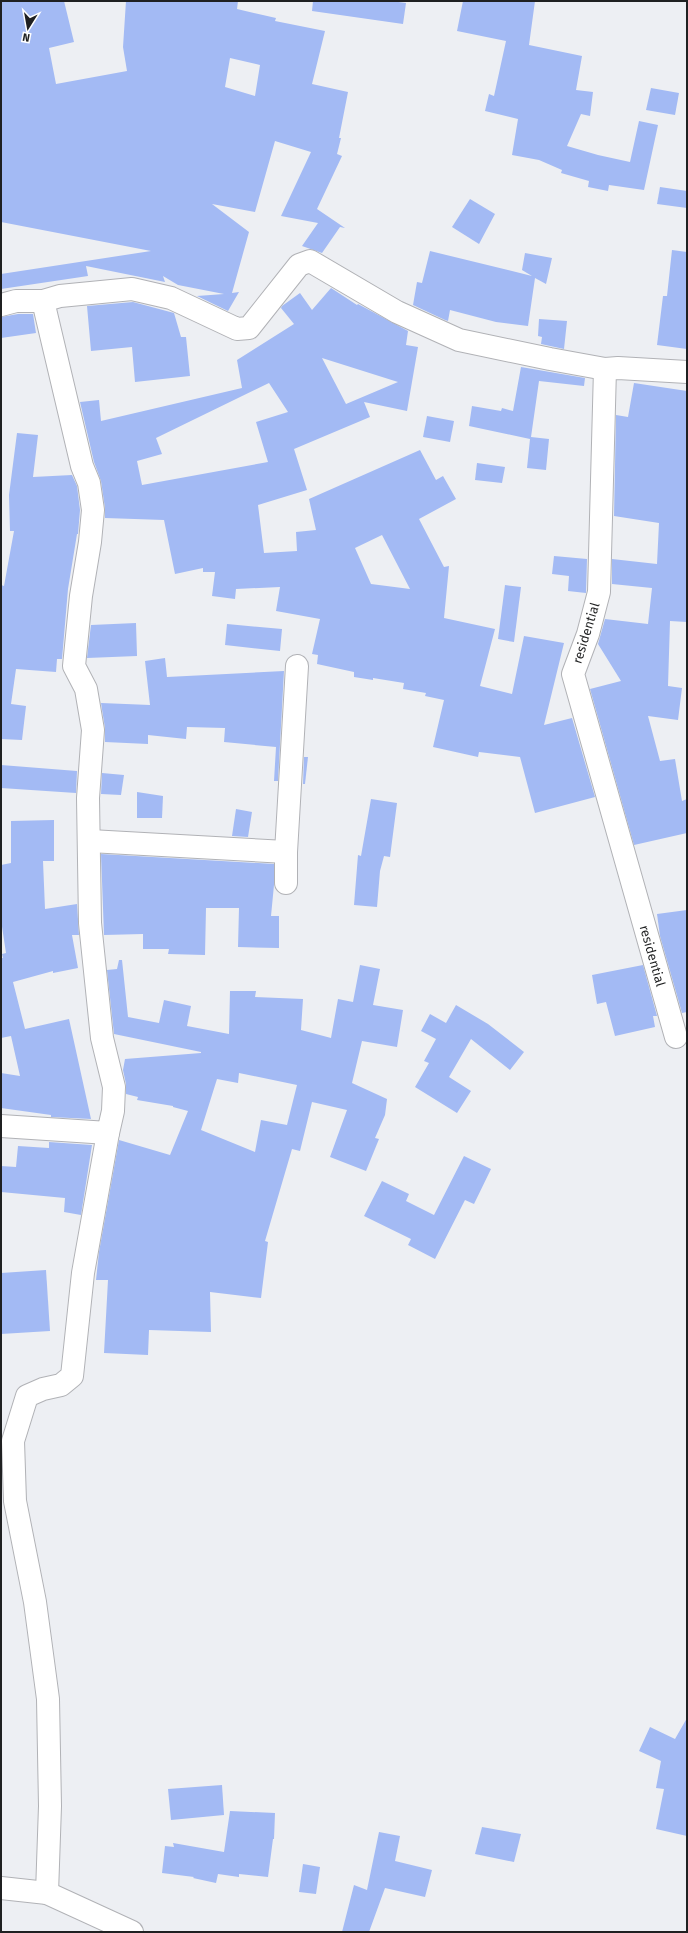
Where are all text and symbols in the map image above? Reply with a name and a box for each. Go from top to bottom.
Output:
north arrow [8,8,48,48]
text: N [21,30,31,44]
street label: residential [570,600,602,665]
street label: residential [637,923,669,988]

